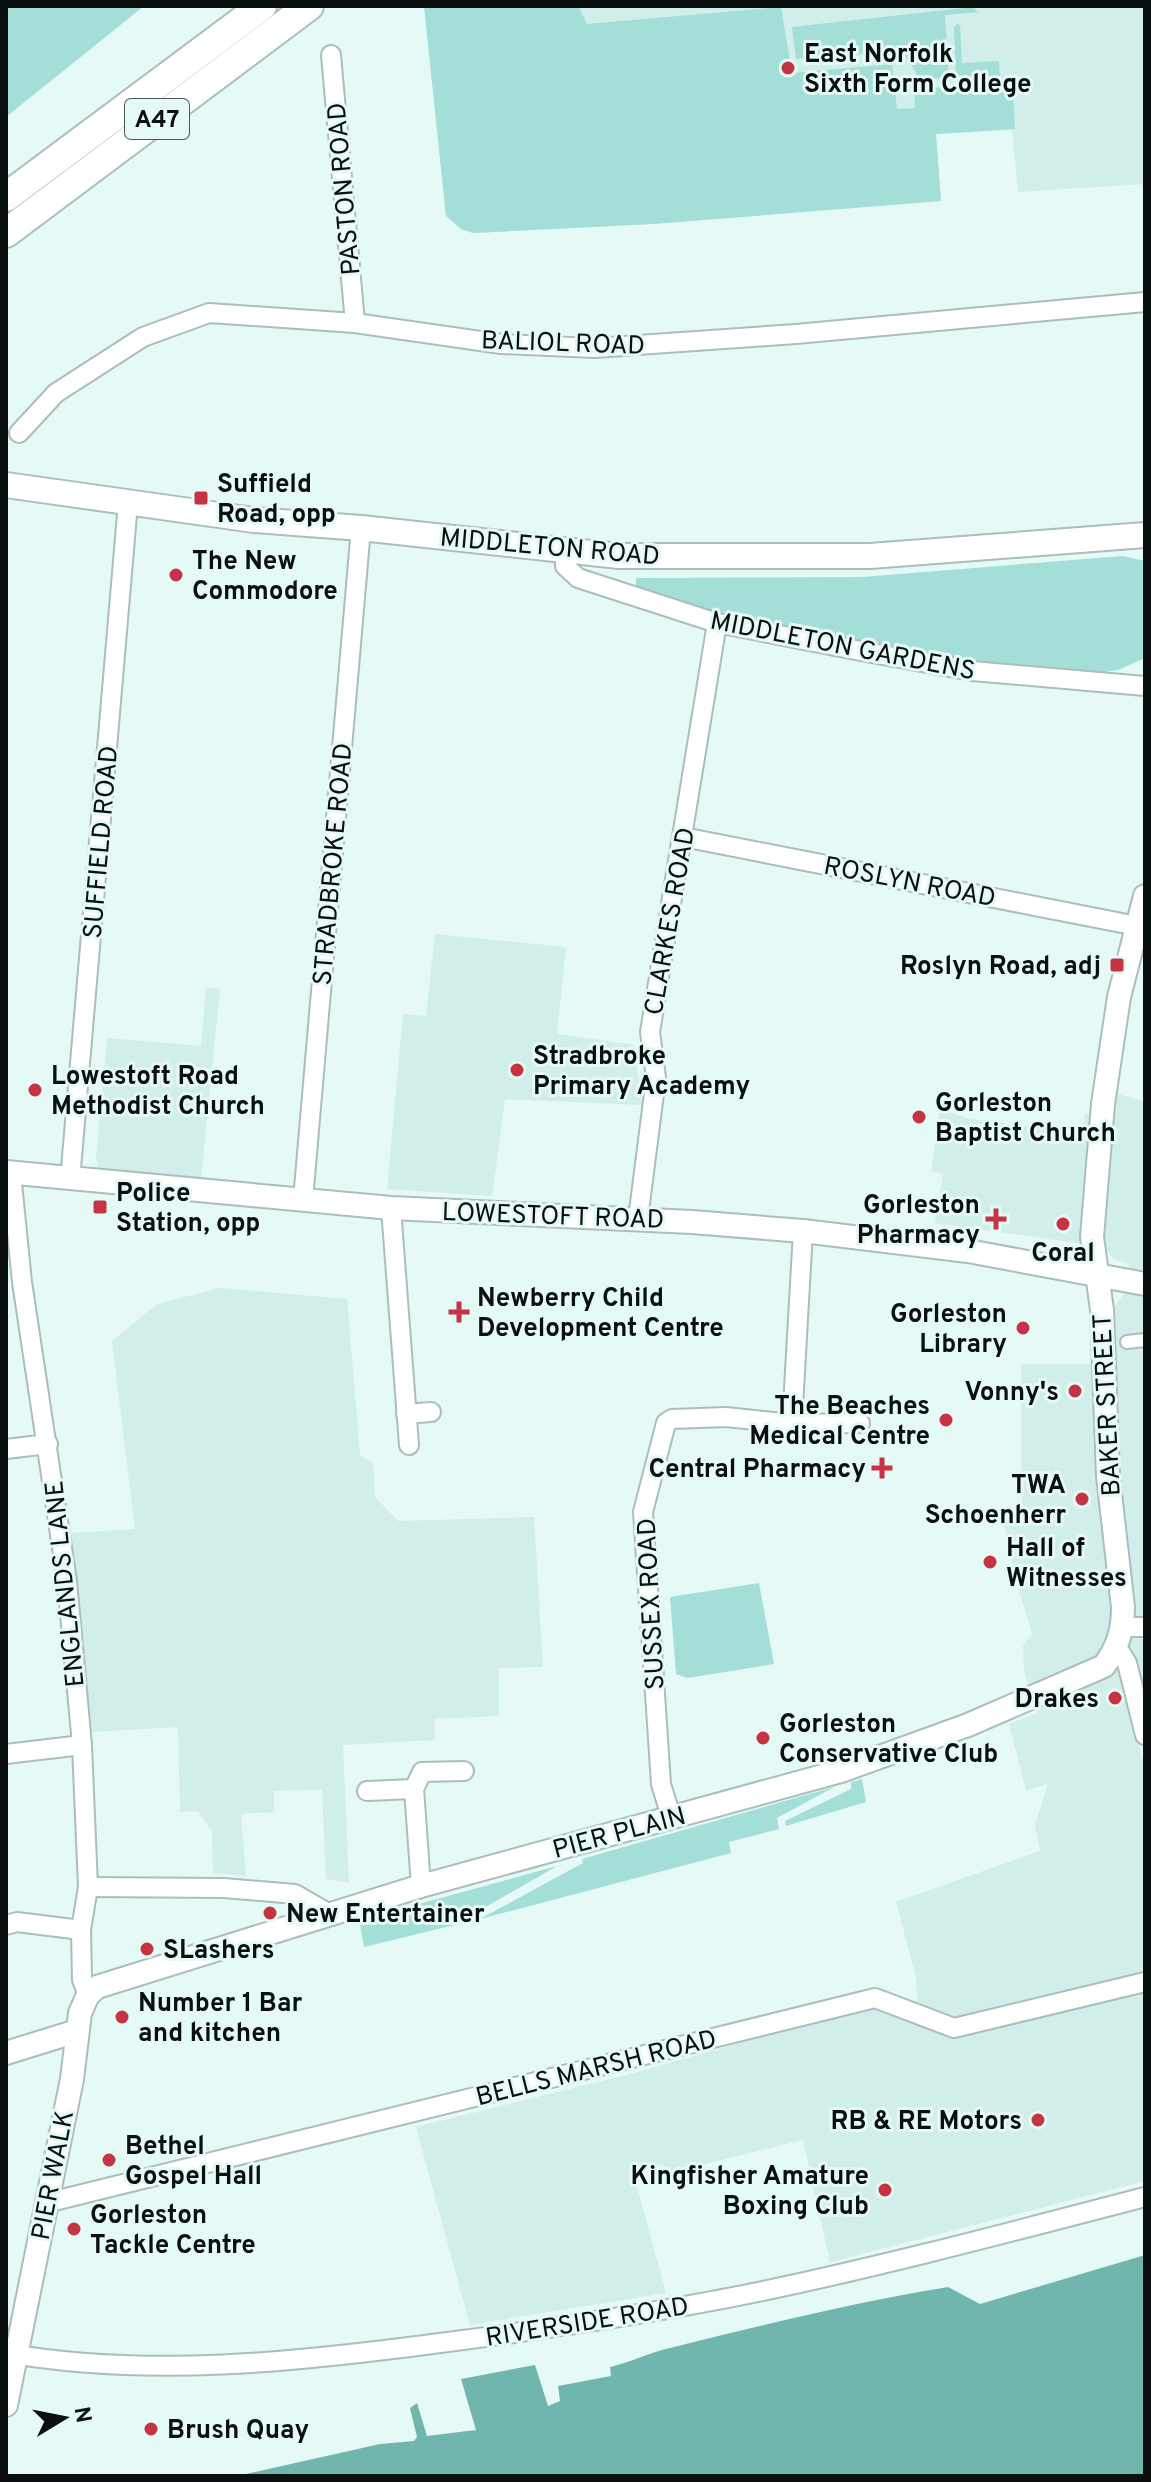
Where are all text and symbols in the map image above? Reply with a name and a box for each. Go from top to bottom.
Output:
place label: East Norfolk Sixth Form College [804,39,1032,102]
marker: East Norfolk Sixth Form College [779,59,797,77]
road number: A47 [125,99,189,139]
street label: PASTON ROAD [322,101,369,277]
street label: BALIOL ROAD [480,325,646,364]
place label: Suffield Road, opp [217,469,336,532]
marker: Suffield Road, opp [192,489,210,507]
street label: MIDDLETON ROAD [438,522,661,575]
place label: The New Commodore [192,546,338,609]
marker: The New Commodore [167,566,185,584]
street label: MIDDLETON GARDENS [707,606,978,689]
street label: STRADBROKE ROAD [307,742,362,987]
street label: SUFFIELD ROAD [78,744,127,940]
street label: CLARKES ROAD [639,825,704,1018]
street label: ROSLYN ROAD [821,851,998,916]
place label: Roslyn Road, adj [900,951,1101,984]
marker: Roslyn Road, adj [1108,956,1126,974]
place label: Stradbroke Primary Academy [533,1041,750,1104]
place label: Lowestoft Road Methodist Church [51,1061,265,1124]
marker: Stradbroke Primary Academy [508,1061,526,1079]
marker: Lowestoft Road Methodist Church [26,1081,44,1099]
place label: Gorleston Baptist Church [935,1088,1116,1151]
marker: Gorleston Baptist Church [910,1108,928,1126]
place label: Police Station, opp [116,1178,260,1241]
place label: Gorleston Pharmacy [857,1190,980,1253]
street label: LOWESTOFT ROAD [441,1197,665,1238]
marker: Police Station, opp [91,1198,109,1216]
marker: Gorleston Pharmacy [987,1210,1005,1228]
marker: Coral [1054,1215,1072,1233]
place label: Coral [1031,1238,1095,1271]
place label: Newberry Child Development Centre [477,1283,724,1346]
place label: Gorleston Library [890,1299,1007,1362]
marker: Newberry Child Development Centre [448,1301,470,1323]
street label: BAKER STREET [1087,1313,1130,1497]
marker: Gorleston Library [1014,1319,1032,1337]
place label: Vonny's [964,1377,1059,1410]
marker: Vonny's [1066,1382,1084,1400]
place label: The Beaches Medical Centre [749,1391,930,1454]
marker: The Beaches Medical Centre [937,1411,955,1429]
place label: Central Pharmacy [648,1454,866,1487]
marker: Central Pharmacy [873,1459,891,1477]
place label: TWA Schoenherr [925,1470,1066,1533]
street label: ENGLANDS LANE [39,1479,94,1689]
marker: TWA Schoenherr [1073,1490,1091,1508]
street label: SUSSEX ROAD [632,1517,673,1691]
place label: Hall of Witnesses [1006,1533,1127,1596]
marker: Hall of Witnesses [981,1553,999,1571]
place label: Drakes [1015,1684,1099,1717]
marker: Drakes [1106,1689,1124,1707]
place label: Gorleston Conservative Club [779,1709,998,1772]
marker: Gorleston Conservative Club [754,1729,772,1747]
street label: PIER PLAIN [549,1801,690,1868]
place label: New Entertainer [286,1899,485,1932]
marker: New Entertainer [261,1904,279,1922]
place label: SLashers [163,1935,274,1968]
marker: SLashers [138,1940,156,1958]
place label: Number 1 Bar and kitchen [138,1988,303,2051]
marker: Number 1 Bar and kitchen [113,2008,131,2026]
street label: BELLS MARSH ROAD [473,2024,720,2115]
place label: RB & RE Motors [831,2106,1022,2139]
street label: PIER WALK [26,2108,83,2243]
marker: RB & RE Motors [1029,2111,1047,2129]
place label: Bethel Gospel Hall [125,2131,262,2194]
marker: Bethel Gospel Hall [100,2151,118,2169]
place label: Kingfisher Amature Boxing Club [631,2161,869,2224]
marker: Kingfisher Amature Boxing Club [876,2181,894,2199]
place label: Gorleston Tackle Centre [90,2200,256,2263]
marker: Gorleston Tackle Centre [65,2220,83,2238]
street label: RIVERSIDE ROAD [483,2291,691,2356]
north arrow [24,2378,104,2458]
text: N [67,2405,96,2425]
place label: Brush Quay [167,2415,309,2448]
marker: Brush Quay [142,2420,160,2438]

